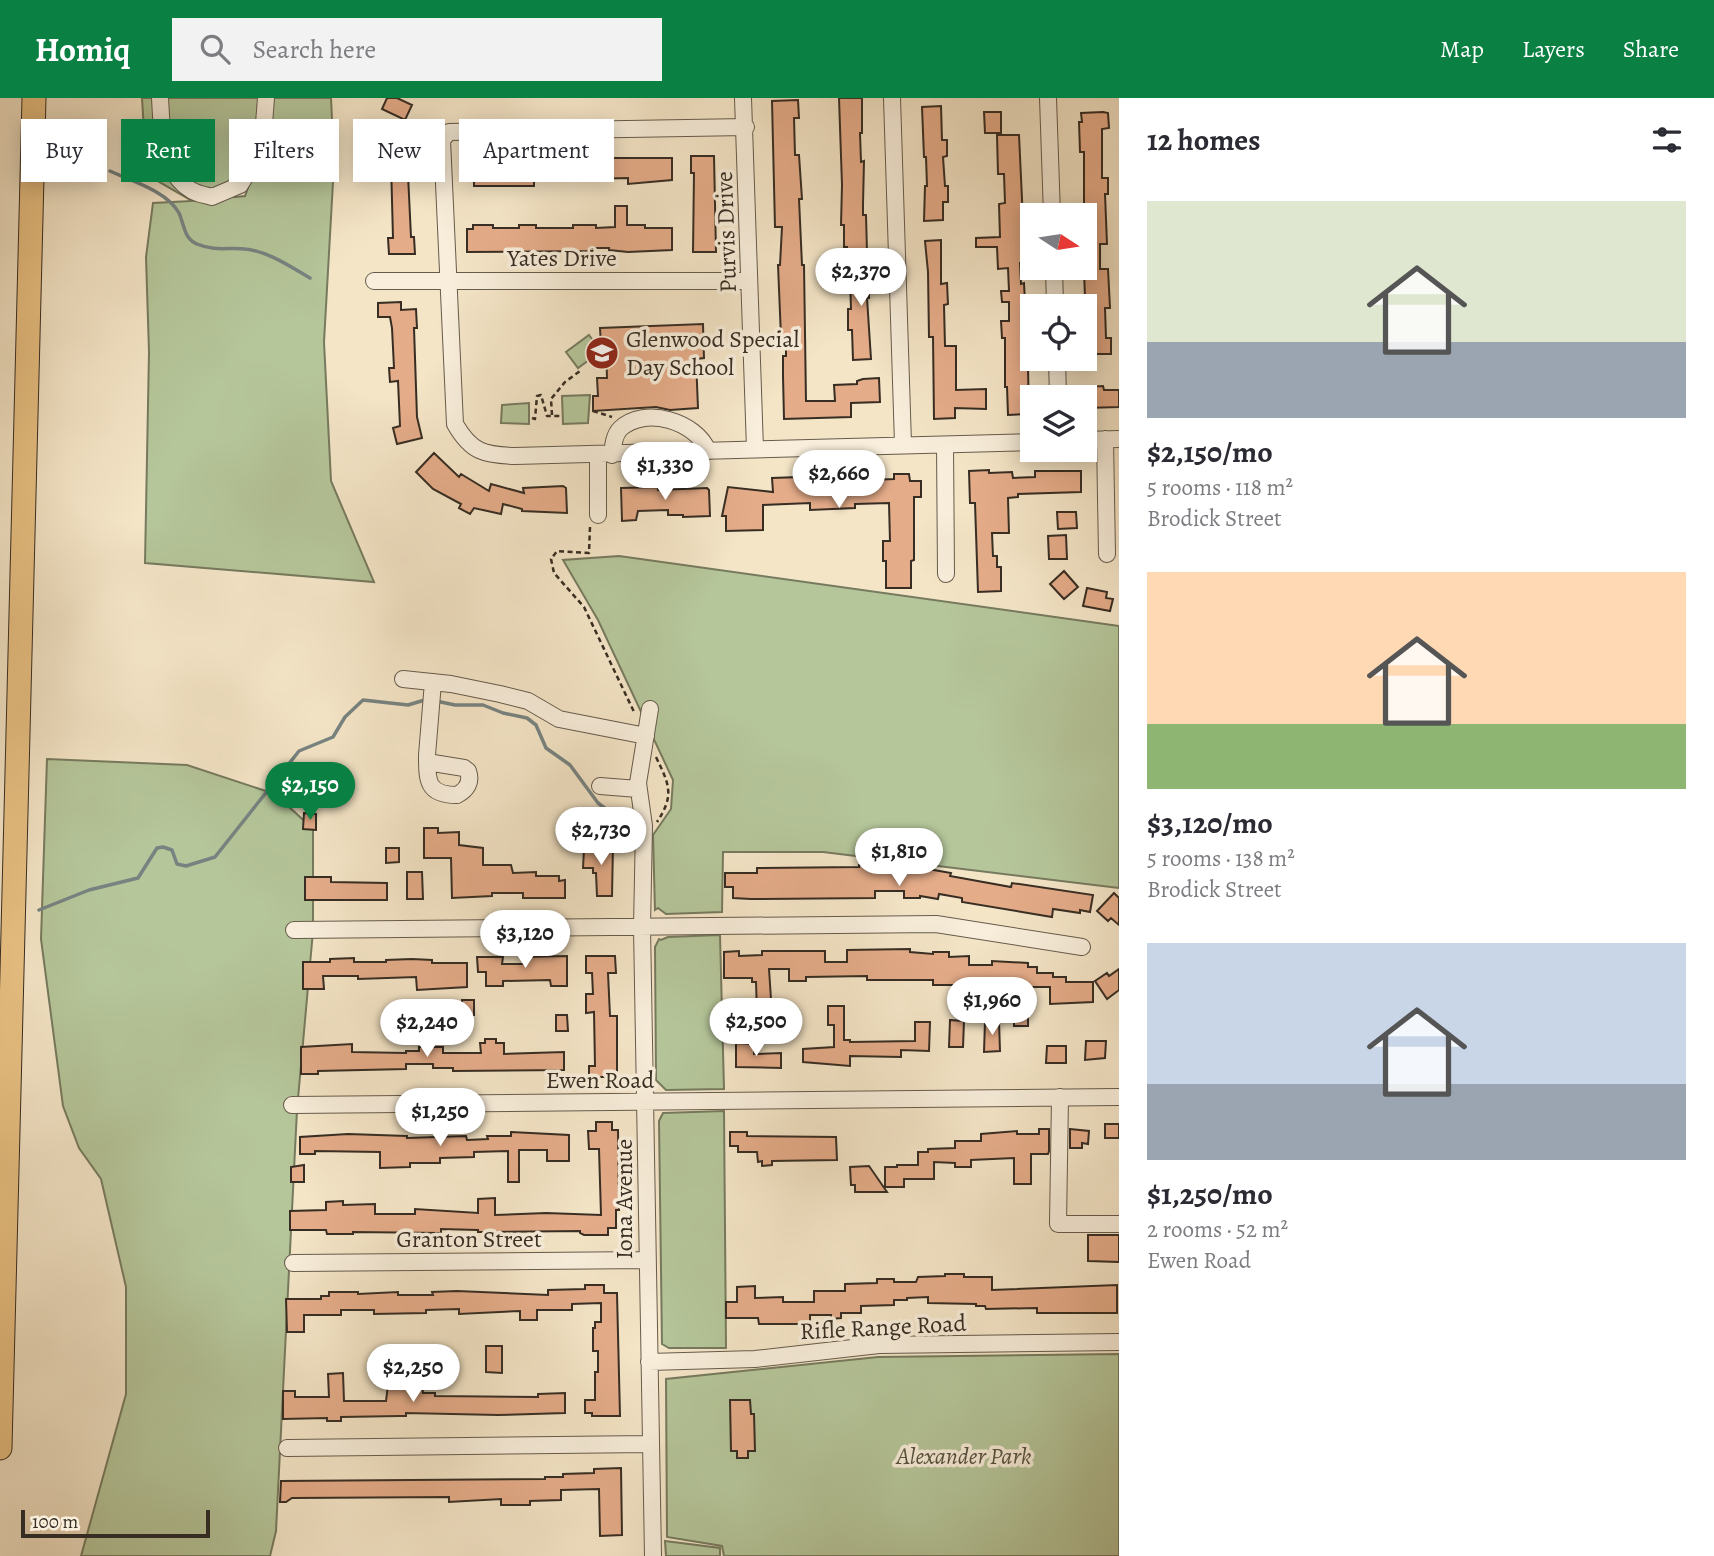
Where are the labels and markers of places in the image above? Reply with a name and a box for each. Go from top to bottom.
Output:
pin: $2,370 [804,248,918,308]
place label: Glenwood Special Day School [626,323,799,383]
school or university icon: Glenwood Special Day School [583,334,621,372]
pin: $1,330 [608,442,722,502]
pin: $2,660 [782,450,896,510]
pin: $2,150 [253,762,367,822]
pin: $2,730 [544,808,658,867]
pin: $1,810 [842,828,956,888]
pin: $3,120 [468,910,582,970]
pin: $1,960 [935,978,1049,1037]
pin: $2,500 [699,998,813,1058]
pin: $2,240 [370,1000,484,1059]
pin: $1,250 [383,1088,497,1148]
pin: $2,250 [356,1344,470,1404]

